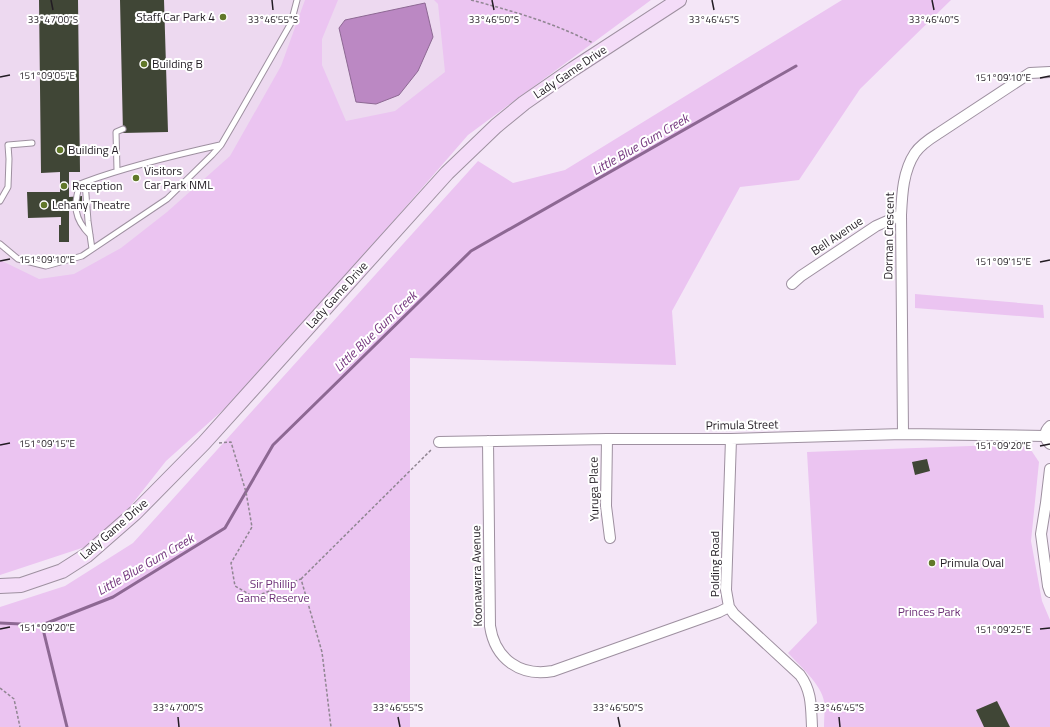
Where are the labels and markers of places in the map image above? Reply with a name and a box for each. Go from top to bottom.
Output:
place label: Staff Car Park 4 [136,7,215,26]
marker: Staff Car Park 4 [218,12,228,22]
place label: Building B [152,54,203,73]
marker: Building B [139,59,149,69]
place label: Building A [68,140,119,159]
marker: Building A [55,145,65,155]
place label: Visitors Car Park NML [144,161,213,194]
marker: Visitors Car Park NML [131,173,141,183]
place label: Reception [72,176,122,195]
marker: Reception [59,181,69,191]
place label: Lehany Theatre [52,195,130,214]
marker: Lehany Theatre [39,200,49,210]
place label: Primula Oval [940,553,1004,572]
marker: Primula Oval [927,558,937,568]

